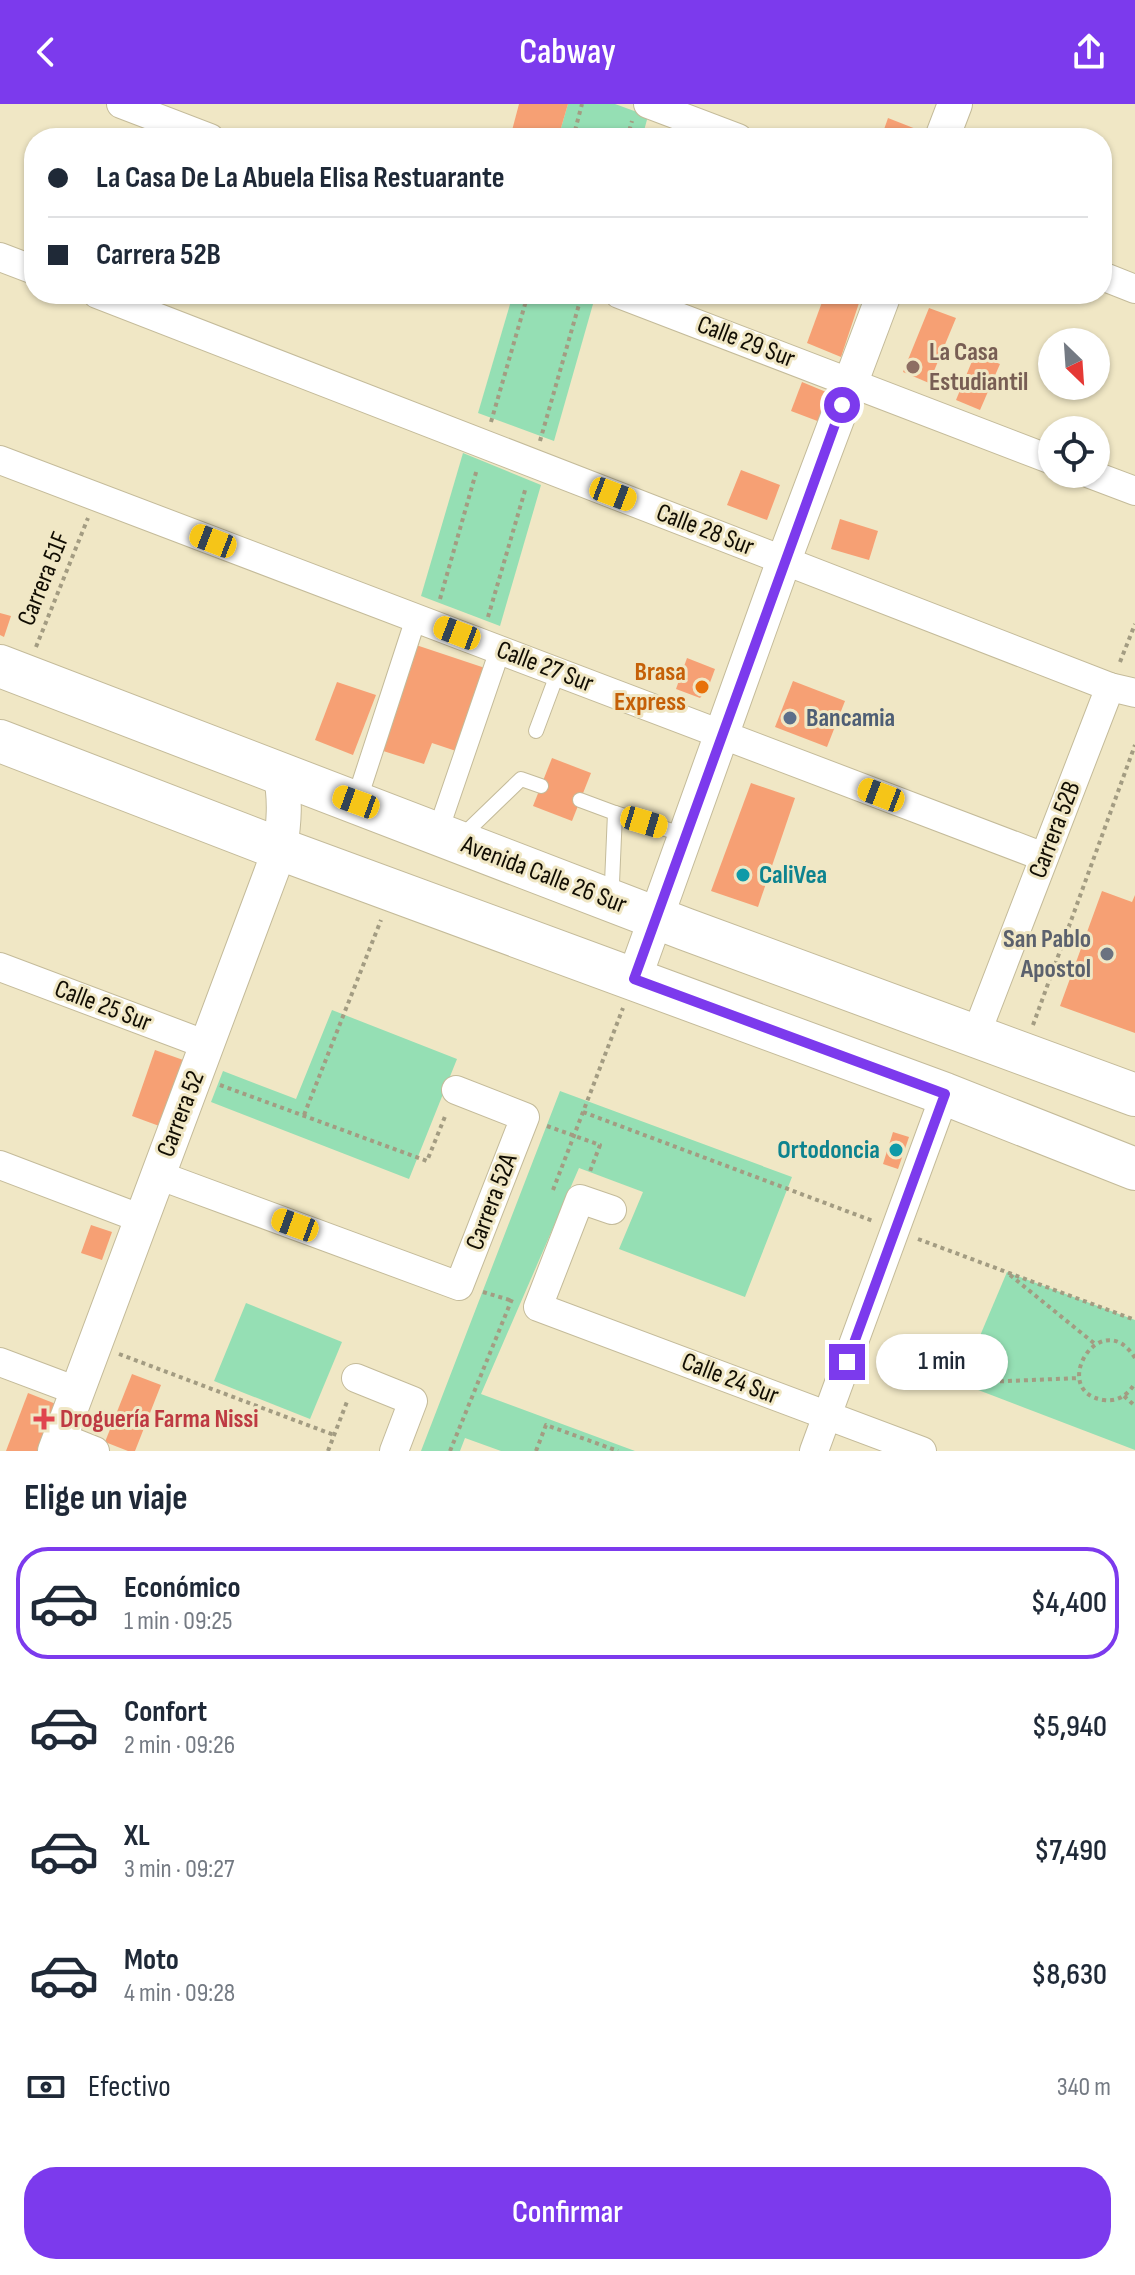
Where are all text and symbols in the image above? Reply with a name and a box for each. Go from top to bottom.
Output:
icon: back [24,30,68,74]
icon: share [1067,30,1111,74]
text: Cabway [519,31,616,74]
text: La Casa De La Abuela Elisa Restuarante [96,160,505,196]
text: Carrera 52B [96,237,221,273]
street label: Calle 29 Sur [693,309,800,375]
north arrow [1038,328,1110,400]
map controls [1038,328,1110,488]
place label: La Casa Estudiantil [929,337,1028,398]
marker: La Casa Estudiantil [904,358,922,376]
route start [824,387,860,423]
button: locate [1038,416,1110,488]
car [586,474,640,514]
street label: Calle 28 Sur [652,497,759,563]
car [186,521,240,561]
street label: Carrera 51F [11,528,77,630]
car [430,613,484,653]
street label: Calle 27 Sur [492,634,598,700]
place label: Brasa Express [614,657,686,718]
marker: Brasa Express [693,678,711,696]
place label: Bancamia [806,703,895,734]
marker: Bancamia [781,709,799,727]
car [854,775,908,815]
street label: Carrera 52B [1022,777,1088,883]
car [329,783,383,821]
car [618,804,670,840]
street label: Avenida Calle 26 Sur [456,829,631,921]
place label: CaliVea [759,860,827,891]
marker: CaliVea [734,866,752,884]
place label: San Pablo Apostol [1003,924,1091,985]
marker: San Pablo Apostol [1098,945,1116,963]
street label: Calle 25 Sur [50,973,156,1039]
street label: Carrera 52 [150,1067,212,1161]
place label: Ortodoncia [777,1135,880,1166]
marker: Ortodoncia [887,1141,905,1159]
street label: Carrera 52A [460,1149,525,1255]
car [268,1206,322,1244]
callout: 1 min [875,1334,1007,1390]
route end [829,1344,865,1380]
street label: Calle 24 Sur [677,1346,783,1412]
text: 1 min [918,1346,966,1377]
place label: Droguería Farma Nissi [60,1404,259,1435]
marker: Droguería Farma Nissi [35,1410,53,1428]
text: Elige un viaje [24,1477,188,1520]
icon: car [28,1567,100,1639]
text: Económico [124,1570,241,1606]
text: $4,400 [1031,1585,1107,1621]
text: 1 min · 09:25 [124,1606,233,1637]
icon: car [28,1691,100,1763]
text: Confort [124,1694,207,1730]
text: $5,940 [1032,1709,1107,1745]
text: 2 min · 09:26 [124,1730,235,1761]
icon: car [28,1815,100,1887]
text: XL [124,1818,150,1854]
text: $7,490 [1034,1833,1107,1869]
text: 3 min · 09:27 [124,1854,234,1885]
icon: car [28,1939,100,2011]
text: Moto [124,1942,179,1978]
text: $8,630 [1031,1957,1107,1993]
text: 4 min · 09:28 [124,1978,235,2009]
icon: cash [24,2065,68,2109]
text: Efectivo [88,2069,171,2105]
text: 340 m [1057,2072,1111,2103]
button: Confirmar [24,2167,1111,2259]

